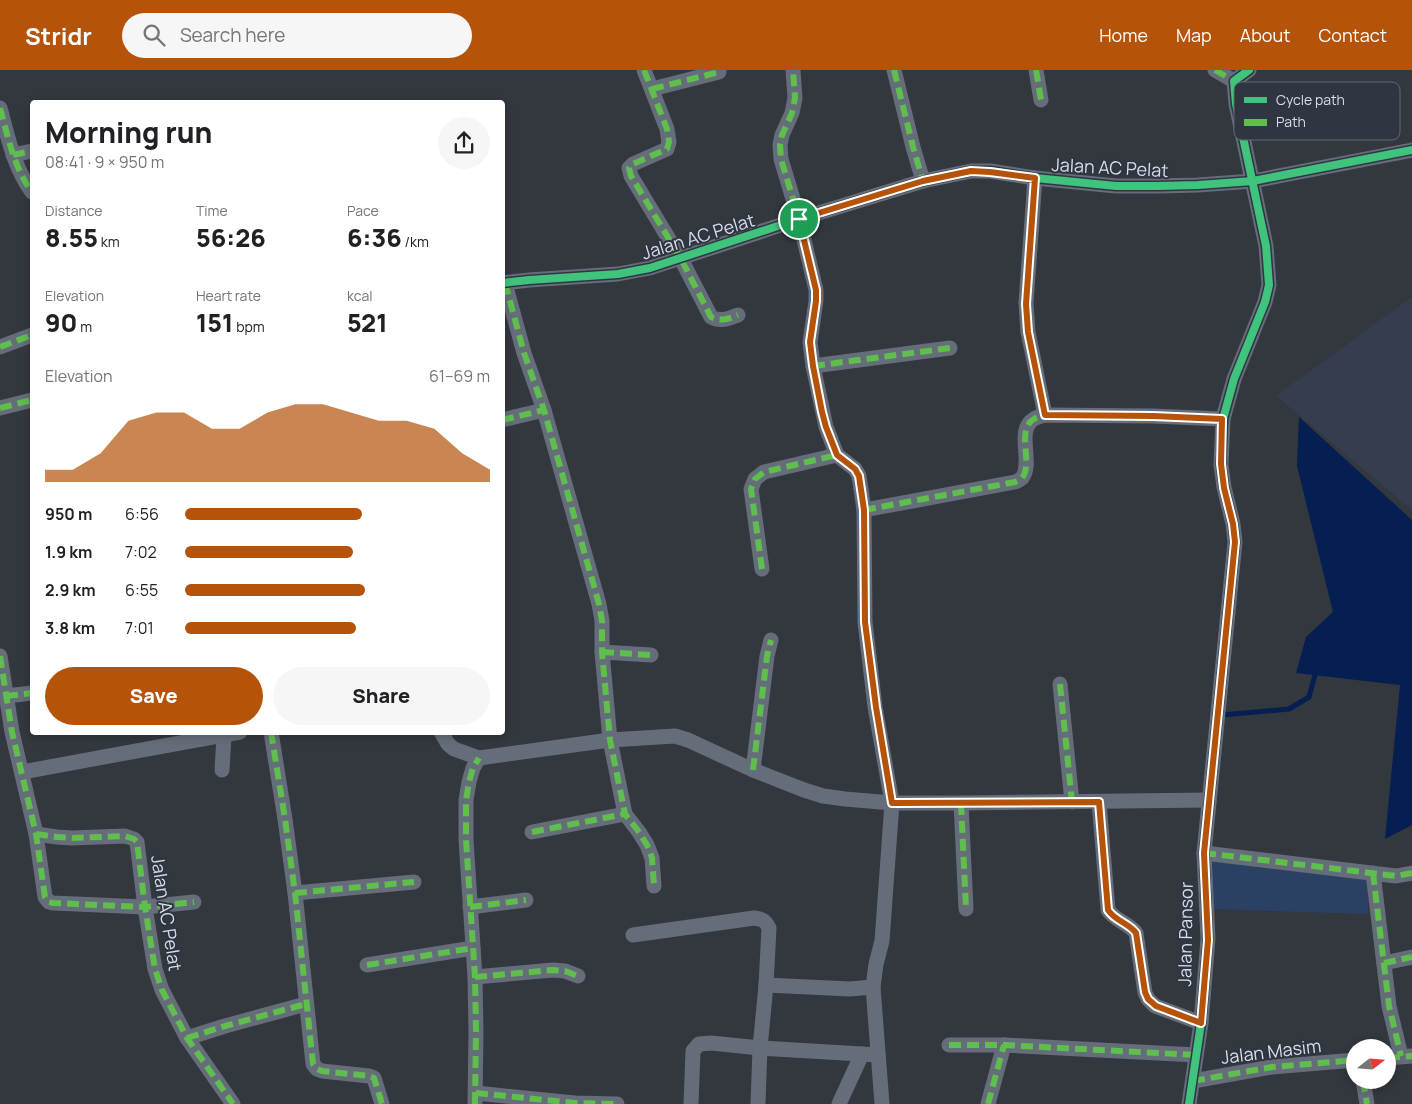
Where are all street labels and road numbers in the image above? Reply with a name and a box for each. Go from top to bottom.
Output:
street label: Jalan AC Pelat [1051,152,1169,182]
street label: Jalan AC Pelat [638,207,758,265]
street label: Jalan AC Pelat [146,853,188,973]
street label: Jalan Pansor [1172,881,1198,986]
street label: Jalan Masim [1219,1033,1323,1069]

